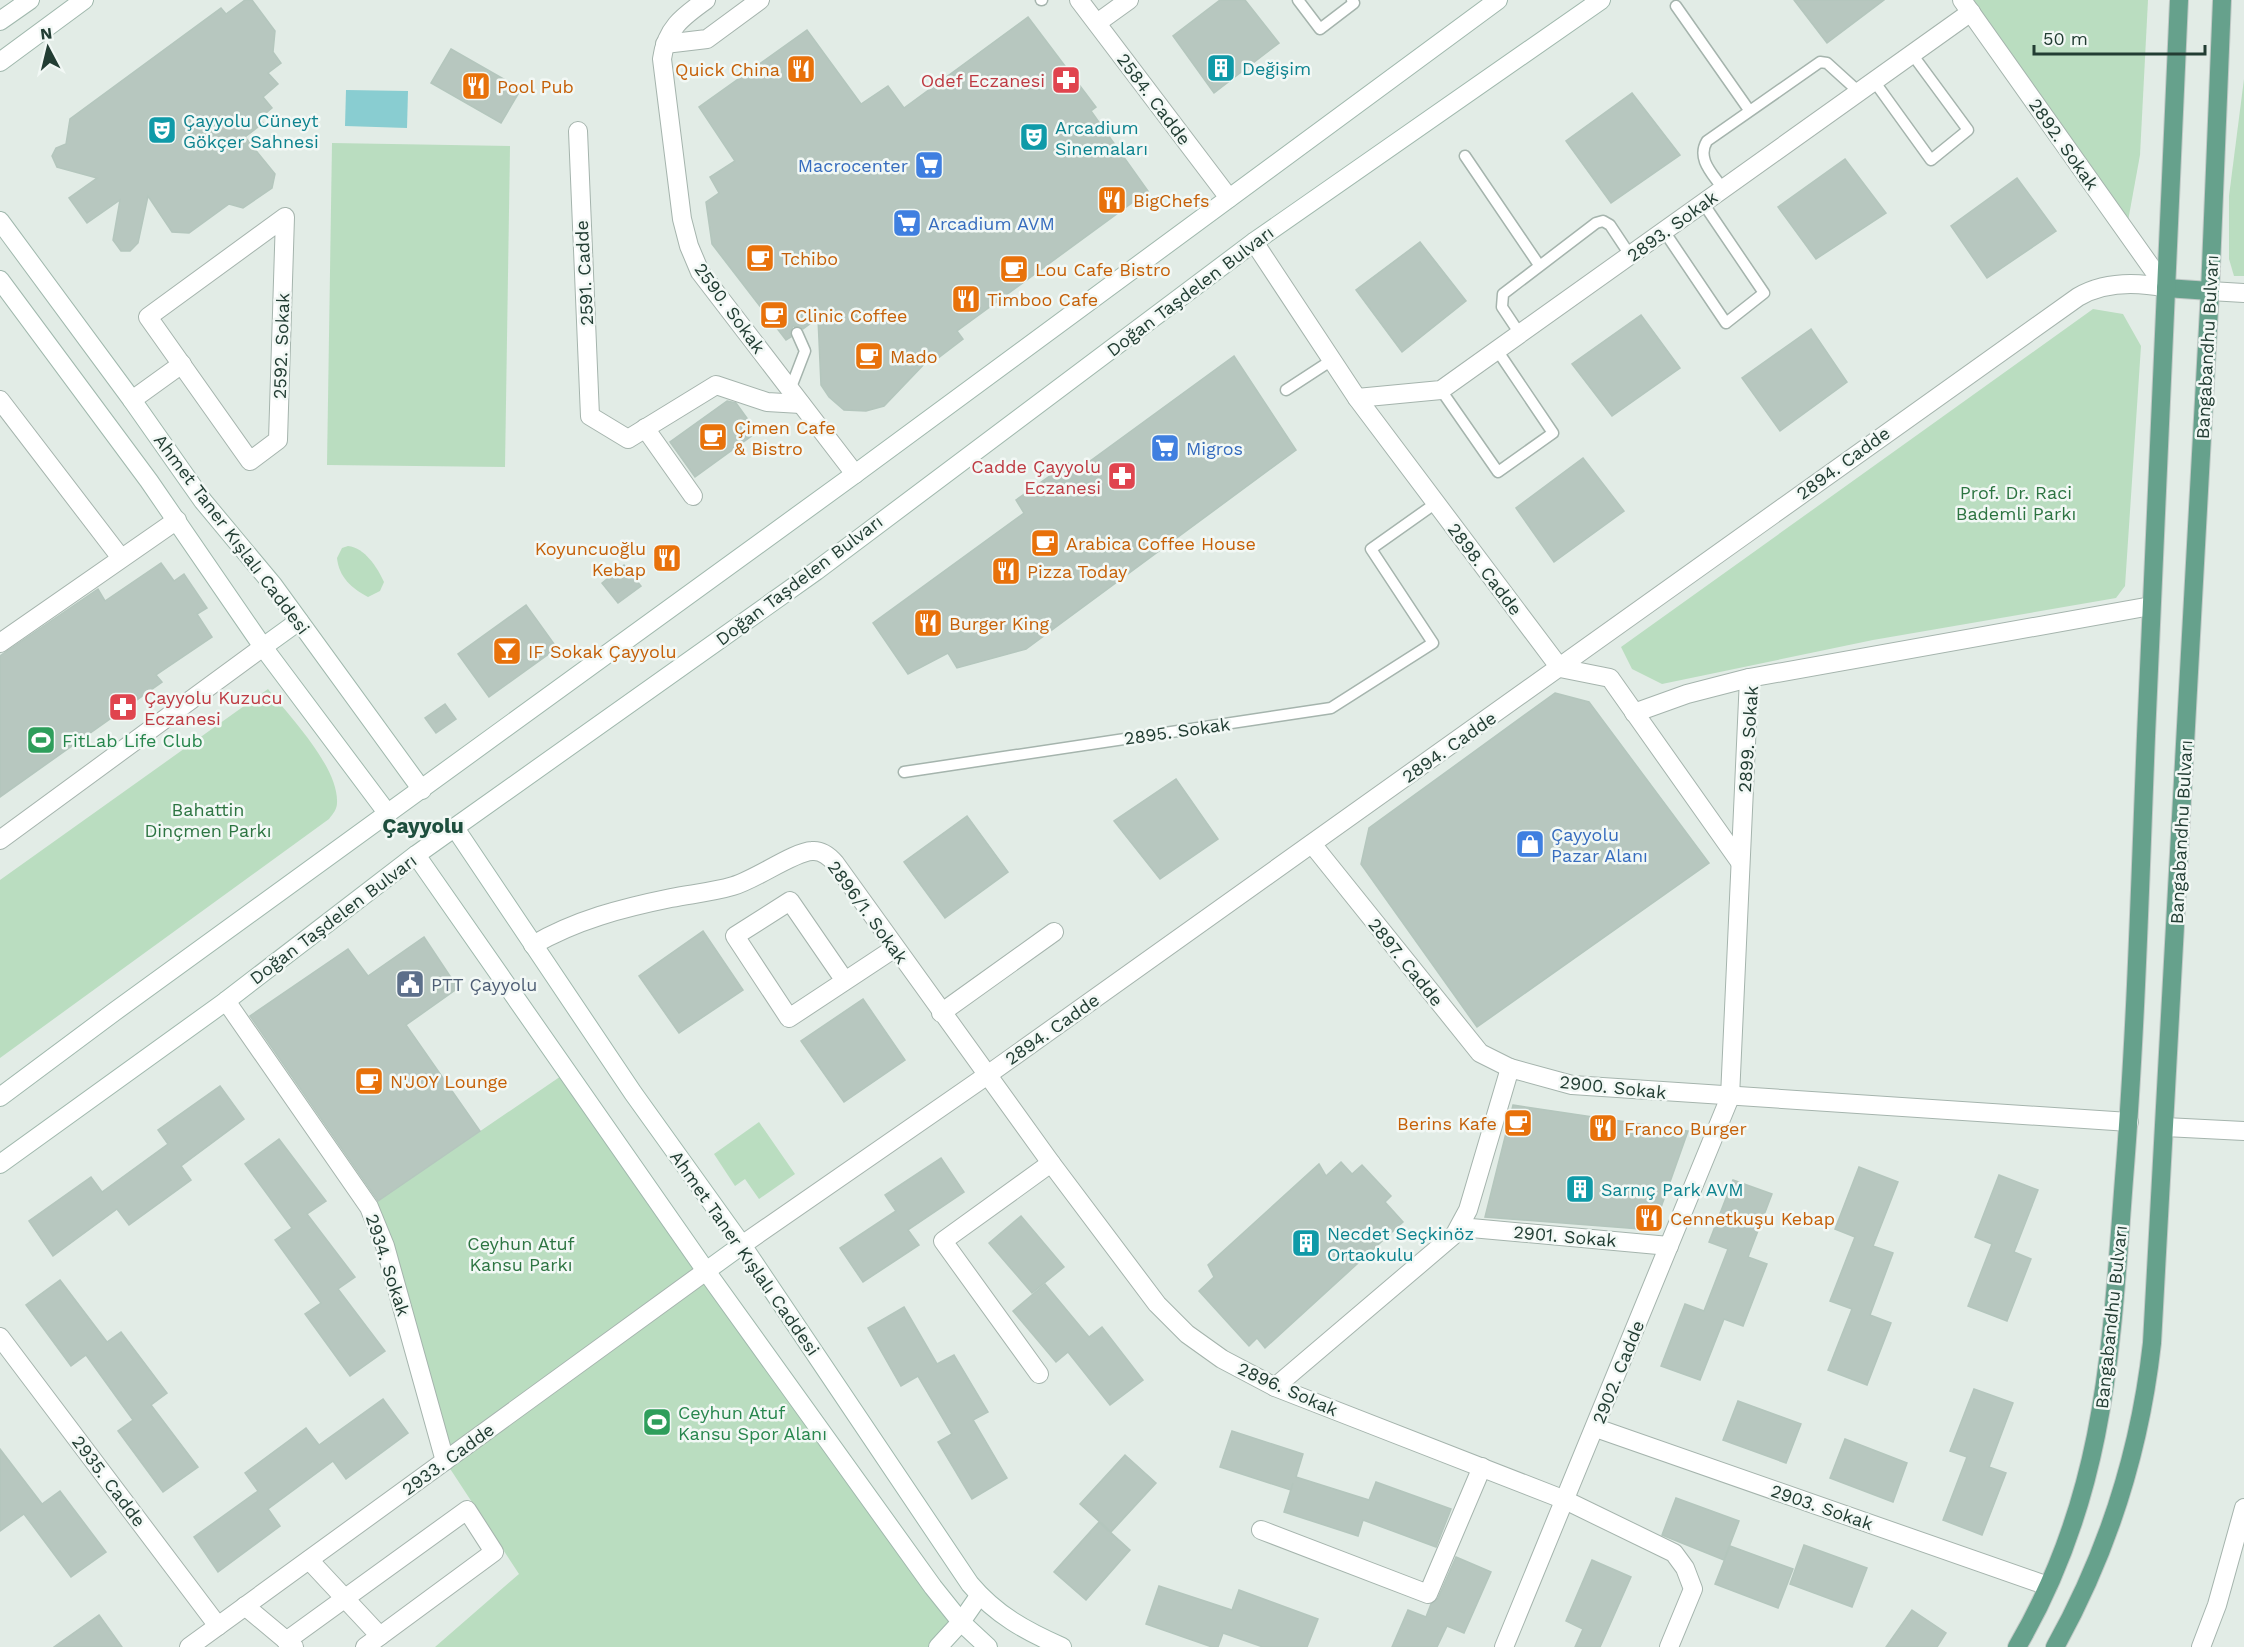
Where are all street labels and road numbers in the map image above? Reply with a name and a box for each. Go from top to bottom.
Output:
street label: 2584. Cadde [1113,49,1195,149]
street label: 2892. Sokak [2025,94,2103,194]
street label: 2893. Sokak [1623,186,1721,266]
street label: 2591. Cadde [571,220,597,326]
street label: Doğan Taşdelen Bulvarı [1102,221,1278,361]
street label: Bangabandhu Bulvarı [2192,254,2222,440]
street label: 2590. Sokak [690,259,770,357]
street label: 2592. Sokak [269,293,293,399]
street label: 2894. Cadde [1792,422,1894,504]
street label: Ahmet Taner Kışlalı Caddesi [150,430,314,638]
street label: Doğan Taşdelen Bulvarı [711,510,887,650]
street label: 2898. Cadde [1443,519,1527,619]
street label: 2899. Sokak [1734,685,1762,793]
street label: 2894. Cadde [1398,707,1500,787]
street label: 2895. Sokak [1123,713,1231,749]
street label: Bangabandhu Bulvarı [2166,739,2196,925]
street label: Doğan Taşdelen Bulvarı [245,849,421,989]
street label: 2896/1. Sokak [824,856,912,968]
street label: 2897. Cadde [1364,914,1448,1010]
street label: 2894. Cadde [1001,989,1103,1069]
street label: 2900. Sokak [1559,1071,1667,1103]
street label: Ahmet Taner Kışlalı Caddesi [666,1147,824,1359]
street label: 2934. Sokak [362,1211,414,1319]
street label: 2901. Sokak [1513,1221,1617,1251]
street label: Bangabandhu Bulvarı [2091,1224,2131,1410]
street label: 2902. Cadde [1588,1317,1648,1427]
street label: 2896. Sokak [1235,1358,1341,1420]
street label: 2933. Cadde [398,1419,498,1499]
street label: 2935. Cadde [68,1431,150,1531]
street label: 2903. Sokak [1768,1480,1876,1534]

